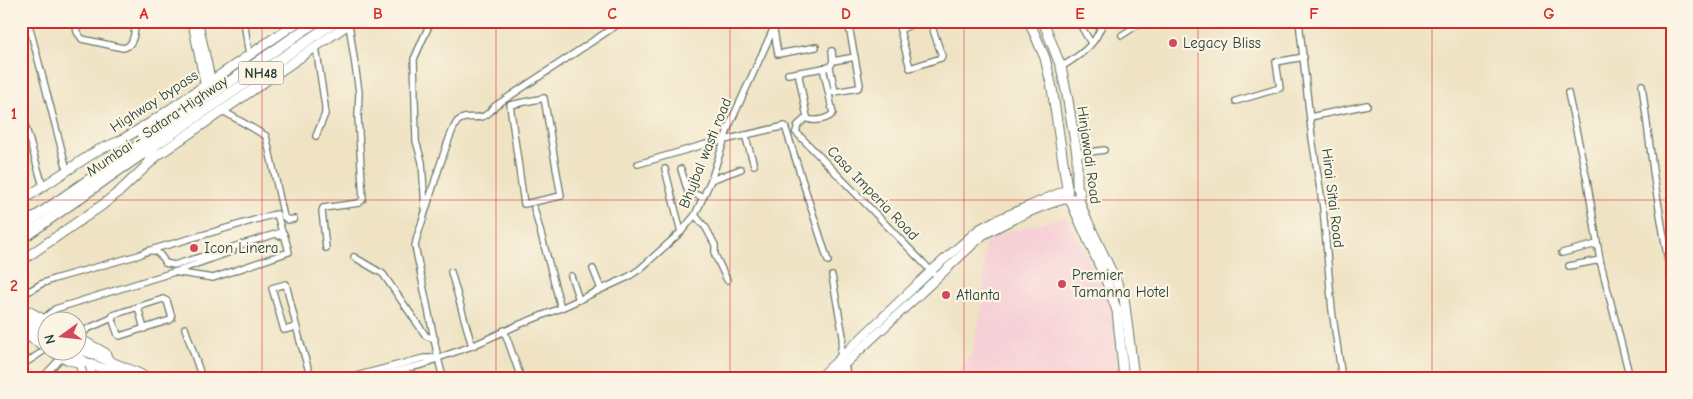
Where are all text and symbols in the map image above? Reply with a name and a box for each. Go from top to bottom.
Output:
text: A [140,5,149,23]
text: B [373,5,383,23]
text: C [607,5,617,23]
text: D [841,5,851,23]
text: E [1075,5,1085,23]
text: F [1309,5,1319,23]
text: G [1543,5,1555,23]
place label: Legacy Bliss [1183,34,1261,52]
marker: Legacy Bliss [1167,37,1179,49]
road number: NH48 [238,62,284,84]
street label: Highway bypass [107,66,201,136]
street label: Mumbai - Satara Highway [83,72,232,180]
street label: Bhujbal wasti road [675,95,735,211]
text: 1 [11,105,17,123]
street label: Hinjawadi Road [1073,105,1105,205]
street label: Casa Imperia Road [823,142,923,244]
street label: Hirai Sitai Road [1318,147,1348,249]
place label: Icon Linera [204,239,278,257]
marker: Icon Linera [188,242,200,254]
place label: Premier Tamanna Hotel [1072,266,1169,301]
text: 2 [10,277,18,295]
marker: Premier Tamanna Hotel [1056,278,1068,290]
place label: Atlanta [956,286,1000,304]
marker: Atlanta [940,289,952,301]
north arrow [38,312,88,362]
text: N [41,333,59,346]

